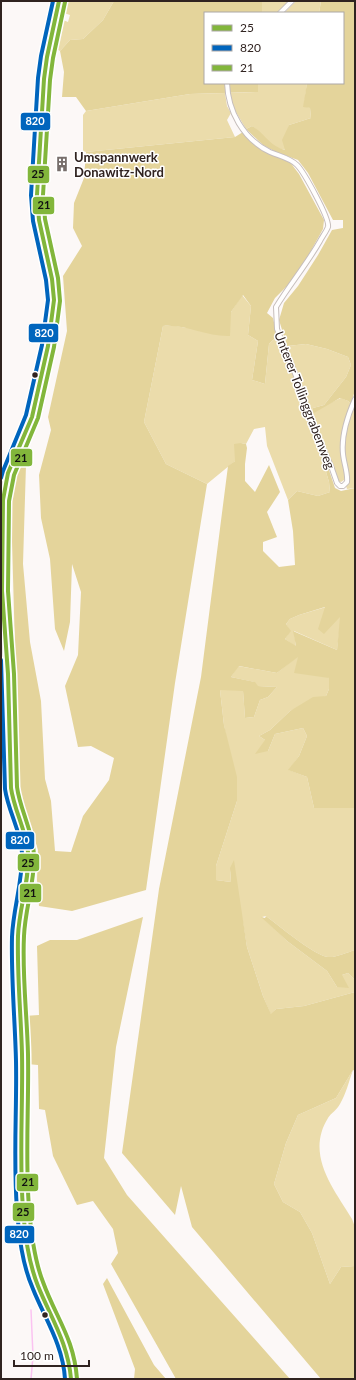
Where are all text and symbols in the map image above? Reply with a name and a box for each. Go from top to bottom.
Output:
legend [204,12,344,84]
text: 25 [240,20,254,35]
text: 820 [240,40,261,55]
text: 21 [240,60,254,75]
line badge: 820 [20,112,51,131]
text: 820 [25,114,45,127]
place label: Umspannwerk Donawitz-Nord [74,149,164,180]
building icon: Umspannwerk Donawitz-Nord [53,155,71,173]
line badge: 25 [27,165,50,184]
text: 25 [32,167,44,180]
line badge: 21 [32,196,55,215]
text: 21 [38,198,50,211]
line badge: 820 [28,323,59,343]
text: 820 [34,326,54,339]
street label: Unterer Tollinggrabenweg [271,329,339,471]
unlabelled marker [30,370,40,380]
line badge: 21 [10,448,33,467]
text: 21 [15,451,27,464]
line badge: 820 [5,831,35,850]
text: 820 [10,833,30,846]
line badge: 25 [17,853,40,872]
text: 25 [22,856,34,869]
line badge: 21 [19,883,42,903]
text: 21 [24,886,36,899]
line badge: 21 [16,1173,39,1192]
text: 21 [22,1175,34,1188]
line badge: 25 [12,1202,35,1222]
text: 25 [17,1205,29,1218]
line badge: 820 [4,1225,35,1244]
text: 820 [9,1227,29,1240]
unlabelled marker [40,1310,50,1320]
scale bar [14,1342,89,1368]
text: 100 m [20,1348,54,1363]

